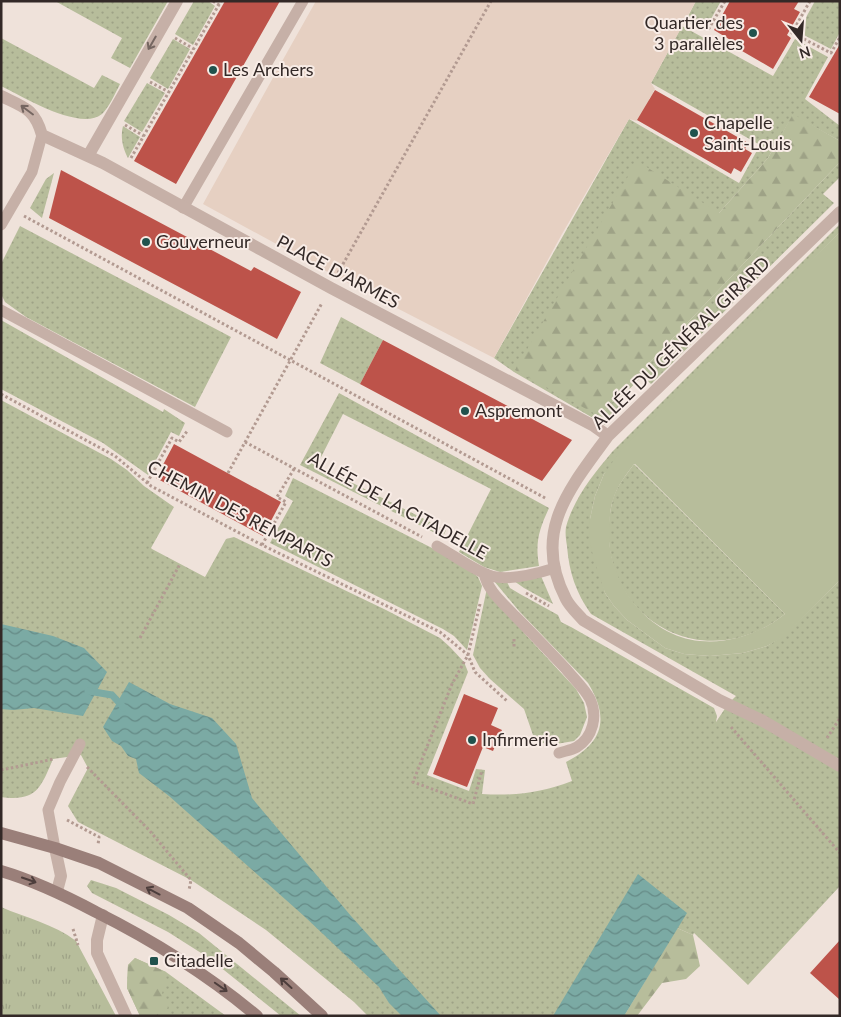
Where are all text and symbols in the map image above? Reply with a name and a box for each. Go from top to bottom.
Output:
place label: Quartier des 3 parallèles [644,11,743,54]
north arrow [776,15,826,65]
marker: Quartier des 3 parallèles [747,27,759,39]
one-way arrow [147,36,157,50]
text: N [797,43,813,63]
place label: Les Archers [223,58,314,80]
marker: Les Archers [207,64,219,76]
one-way arrow [21,105,34,116]
place label: Chapelle Saint-Louis [704,111,791,154]
marker: Chapelle Saint-Louis [688,127,700,139]
place label: Gouverneur [156,230,251,252]
street label: PLACE D'ARMES [273,230,404,313]
marker: Gouverneur [140,236,152,248]
street label: ALLÉE DU GÉNÉRAL GIRARD [587,251,774,433]
place label: Aspremont [475,399,563,421]
marker: Aspremont [459,405,471,417]
street label: ALLÉE DE LA CITADELLE [305,447,492,564]
street label: CHEMIN DES REMPARTS [144,455,337,571]
place label: Infirmerie [482,728,558,750]
marker: Infirmerie [466,734,478,746]
one-way arrow [21,876,36,885]
one-way arrow [146,886,161,895]
place label: Citadelle [164,949,233,971]
marker: Citadelle [148,955,160,967]
one-way arrow [279,977,292,989]
one-way arrow [214,982,228,992]

